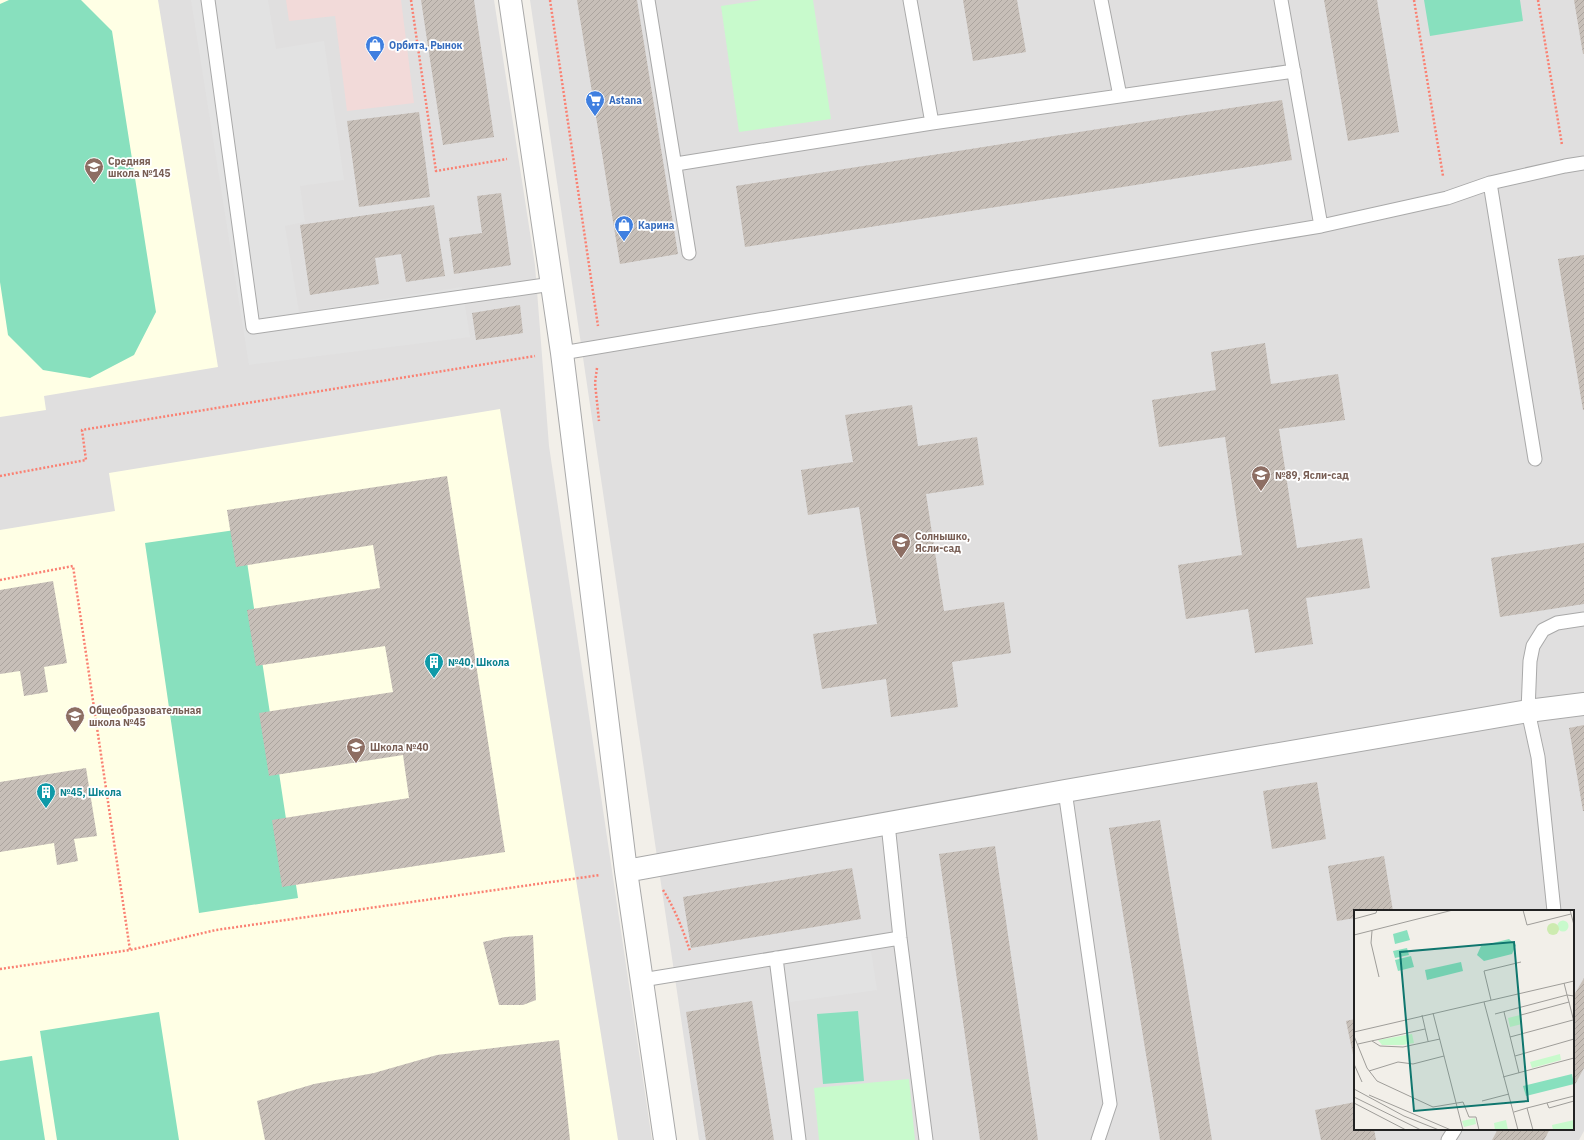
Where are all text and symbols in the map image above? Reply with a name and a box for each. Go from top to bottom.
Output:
shop icon: Орбита, Рынок [364,34,386,62]
place label: Орбита, Рынок [389,39,463,52]
supermarket icon: Astana [584,89,606,117]
place label: Astana [609,94,642,107]
place label: Средняя школа №145 [108,155,171,180]
school or university icon: Средняя школа №145 [83,156,105,184]
shop icon: Карина [613,214,635,242]
place label: Карина [638,219,675,232]
school or university icon: №89, Ясли-сад [1250,464,1272,492]
place label: №89, Ясли-сад [1275,469,1349,482]
place label: Солнышко, Ясли-сад [915,530,970,555]
school or university icon: Солнышко, Ясли-сад [890,531,912,559]
building icon: №40, Школа [423,651,445,679]
place label: №40, Школа [448,656,510,669]
place label: Общеобразовательная школа №45 [89,704,201,729]
school or university icon: Общеобразовательная школа №45 [64,705,86,733]
school or university icon: Школа №40 [345,736,367,764]
place label: Школа №40 [370,741,428,754]
building icon: №45, Школа [35,781,57,809]
place label: №45, Школа [60,786,122,799]
inset map [1354,910,1574,1130]

